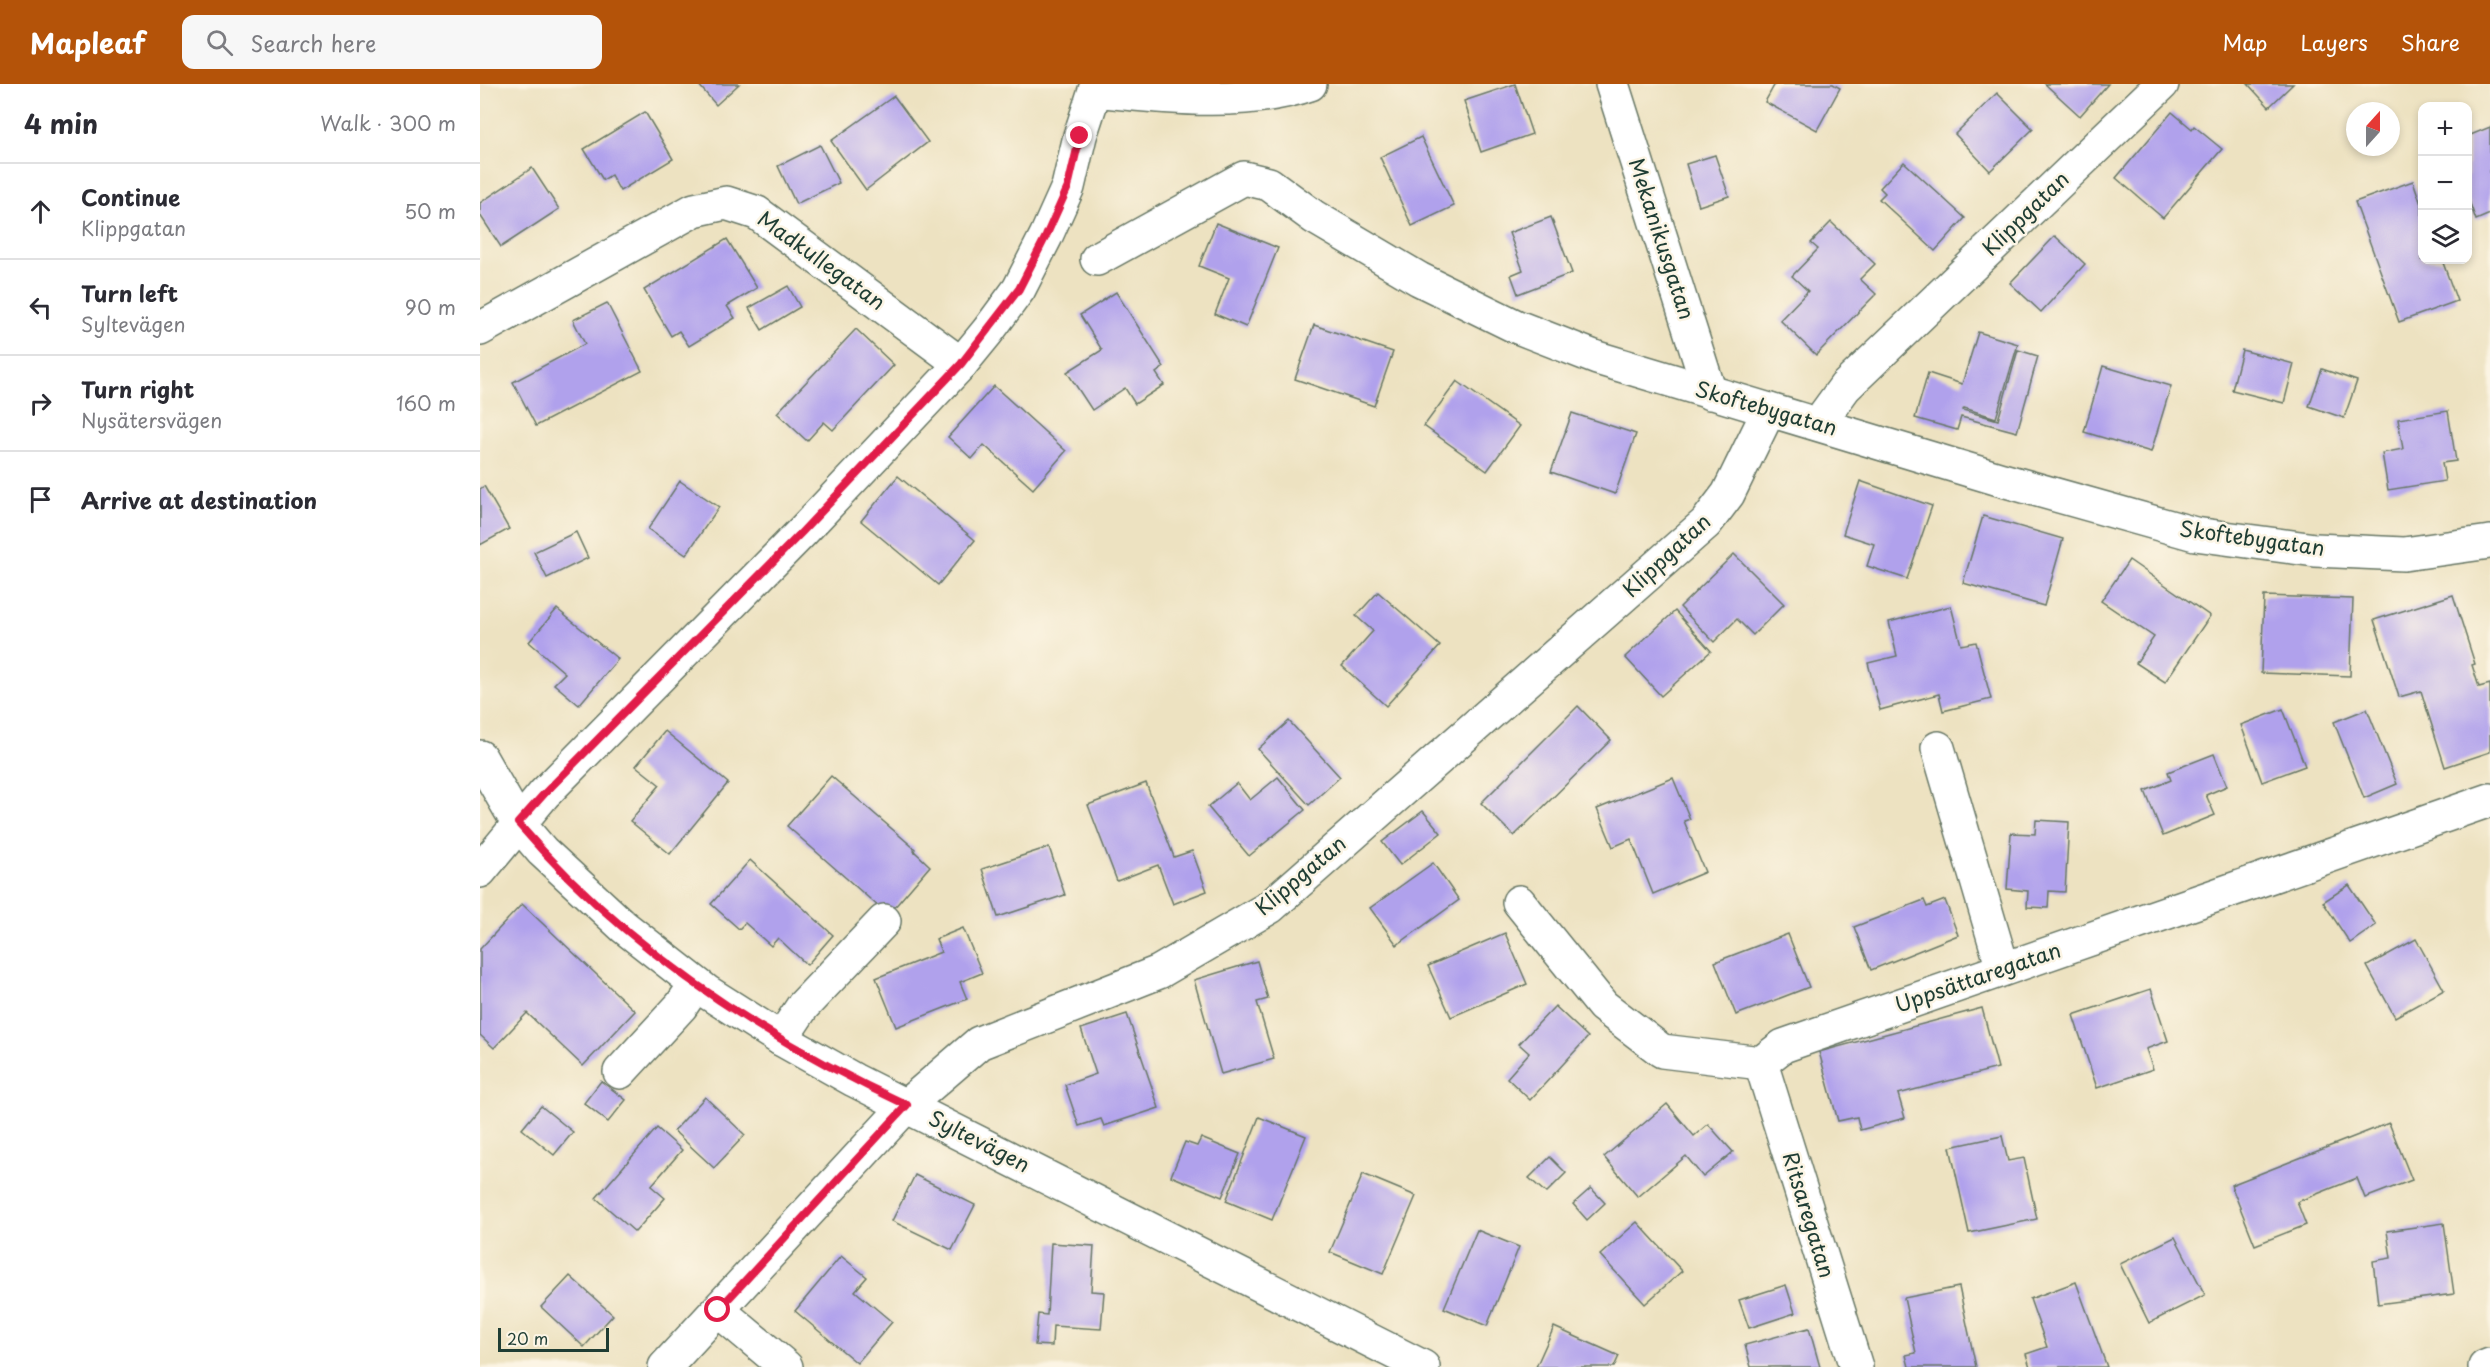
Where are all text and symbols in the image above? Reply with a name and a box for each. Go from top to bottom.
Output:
search box [182,15,602,69]
text: Mapleaf [30,21,146,64]
icon: search [203,26,236,59]
text: Search here [251,26,376,59]
text: Map [2223,26,2267,58]
text: Layers [2300,26,2368,58]
text: Share [2401,26,2460,58]
north arrow [2346,102,2400,156]
map controls [2418,102,2472,264]
button: + [2418,102,2472,156]
text: 4 min [24,104,98,143]
text: Walk · 300 m [320,108,456,138]
route end [1066,122,1092,148]
street label: Mekanikusgatan [1622,154,1704,323]
button: − [2418,156,2472,210]
street label: Klippgatan [1974,163,2075,262]
text: Continue [81,180,180,213]
icon: ahead [24,195,57,228]
text: 50 m [404,196,456,226]
street label: Madkullegatan [752,202,893,317]
button: layers [2418,210,2472,264]
text: Klippgatan [81,213,186,243]
text: Turn left [81,276,178,309]
icon: left [24,291,57,324]
text: 90 m [405,292,456,322]
text: Syltevägen [81,309,186,339]
text: Turn right [81,372,194,405]
street label: Skoftebygatan [1692,372,1841,443]
icon: right [24,387,57,420]
text: 160 m [396,388,456,418]
text: Nysätersvägen [81,405,222,435]
icon: arrive [24,483,57,516]
text: Arrive at destination [81,483,317,516]
street label: Klippgatan [1614,505,1717,604]
street label: Skoftebygatan [2178,511,2327,563]
street label: Klippgatan [1247,827,1352,922]
street label: Uppsättaregatan [1890,933,2065,1020]
street label: Syltevägen [924,1101,1036,1179]
street label: Ritsaregatan [1776,1147,1844,1281]
route start [704,1296,730,1322]
scale bar [498,1325,609,1352]
text: 20 m [507,1326,548,1350]

